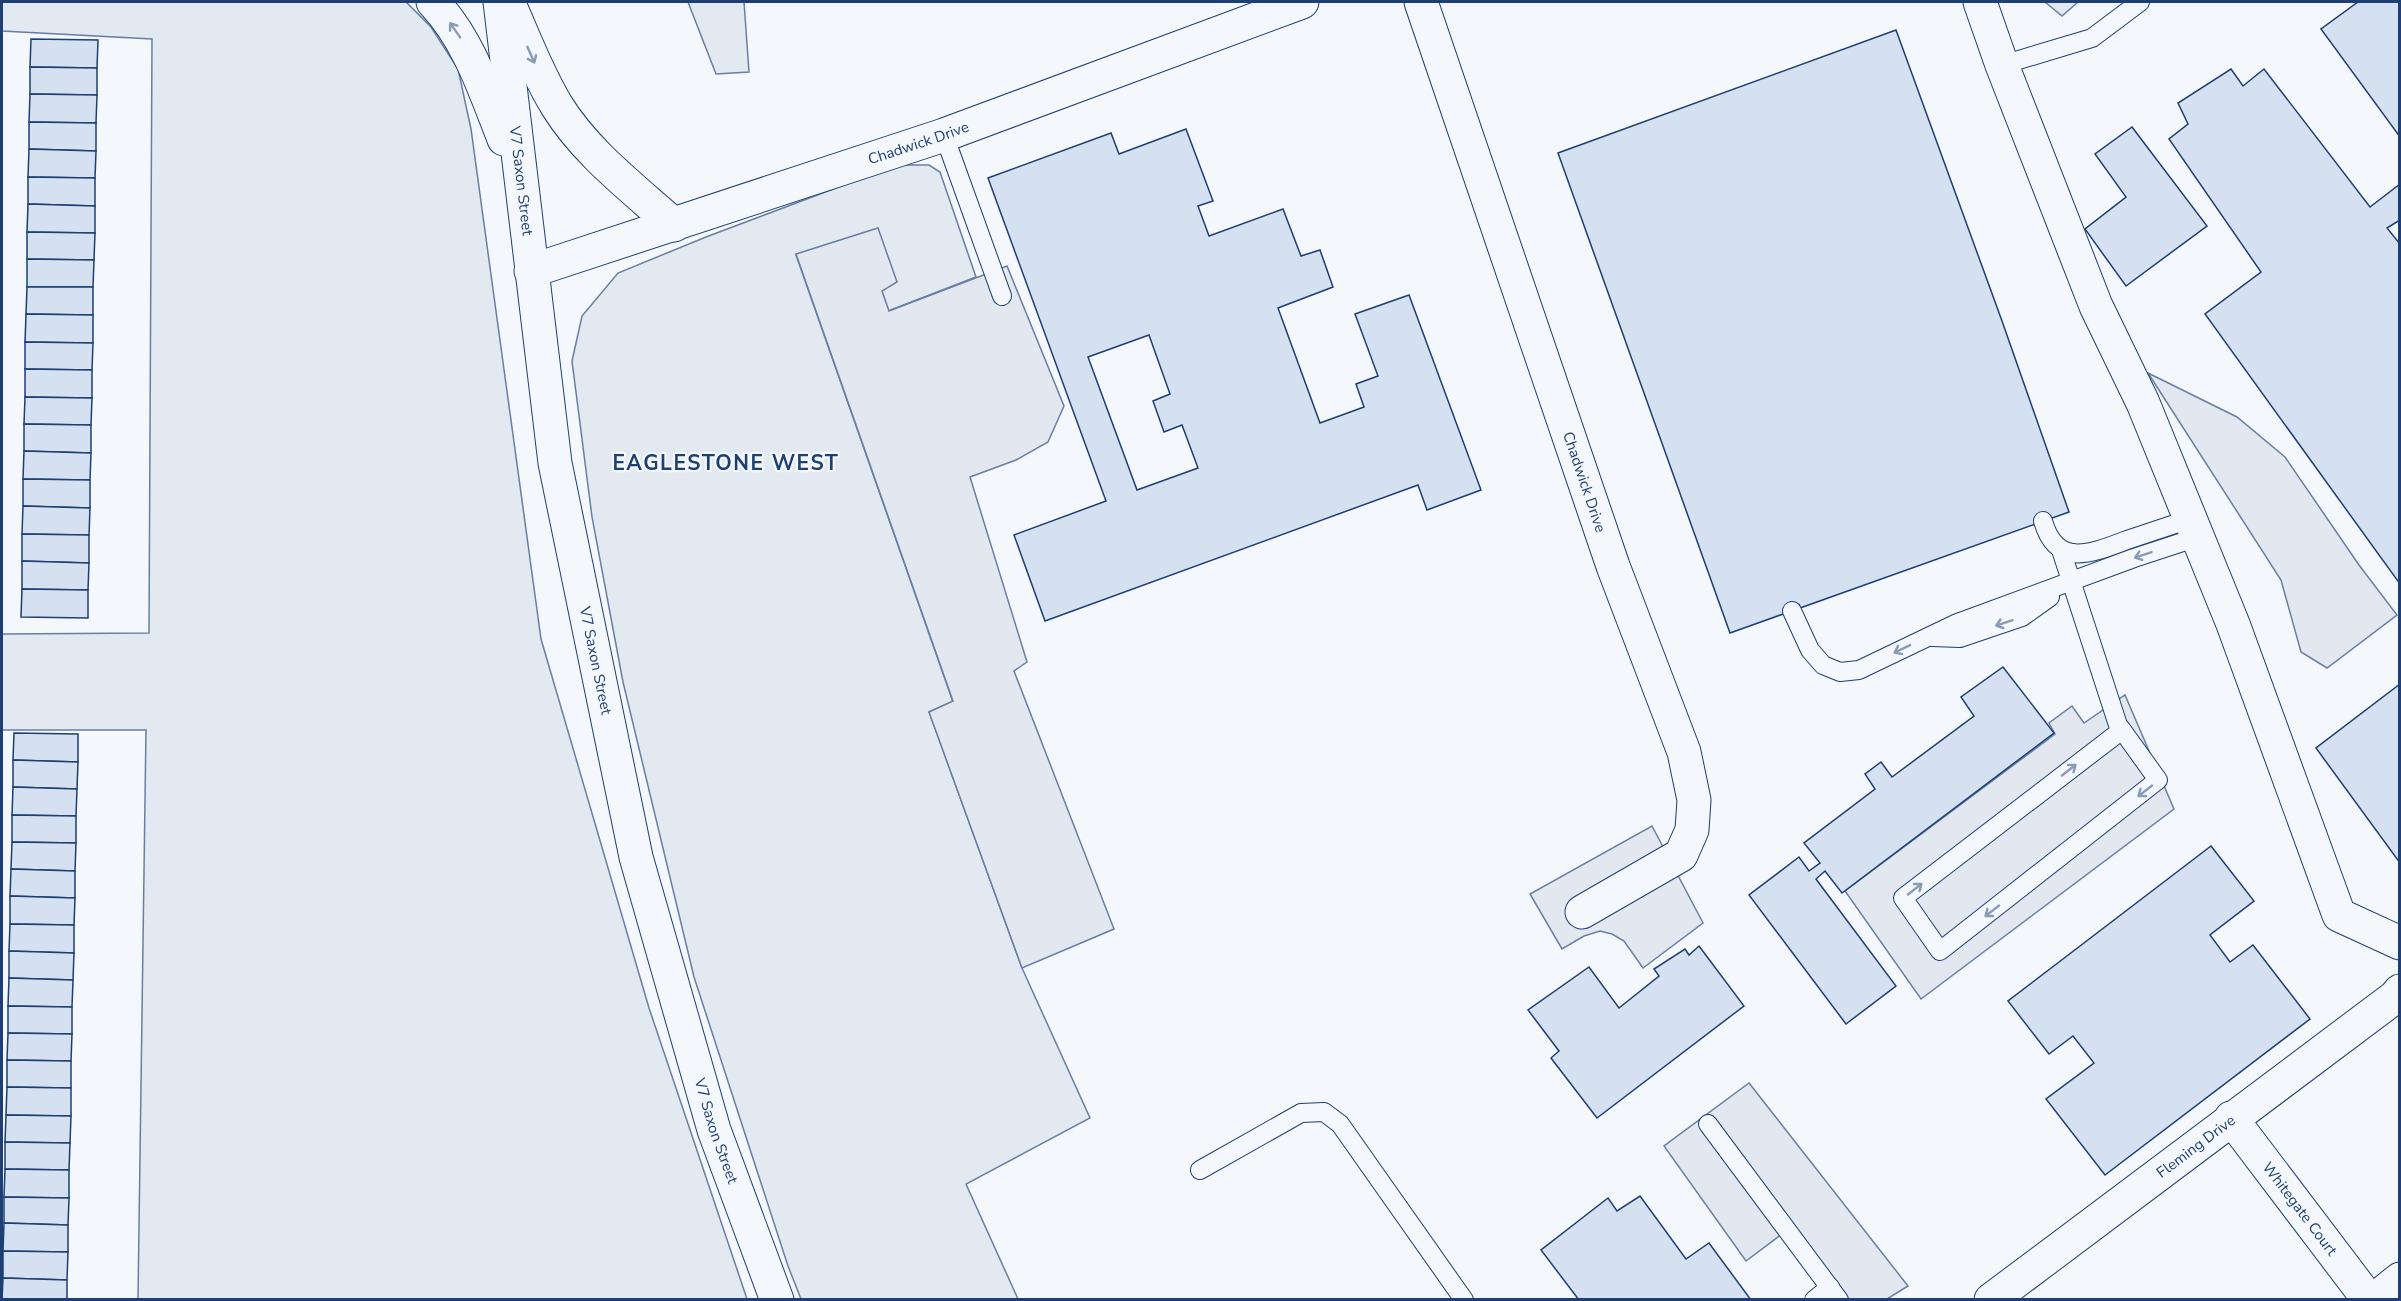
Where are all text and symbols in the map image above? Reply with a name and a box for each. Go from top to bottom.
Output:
one-way arrow [449,22,461,38]
one-way arrow [527,46,538,64]
street label: Chadwick Drive [865,117,972,169]
street label: V7 Saxon Street [505,124,538,237]
street label: Chadwick Drive [1558,429,1611,535]
district label: EAGLESTONE WEST [613,449,839,477]
one-way arrow [2134,551,2153,562]
street label: V7 Saxon Street [575,604,617,717]
one-way arrow [1995,618,2014,629]
one-way arrow [1894,643,1912,655]
one-way arrow [2061,764,2077,777]
one-way arrow [2137,784,2153,797]
one-way arrow [1906,883,1922,895]
one-way arrow [1984,905,2000,918]
street label: V7 Saxon Street [689,1075,743,1187]
street label: Fleming Drive [2152,1110,2239,1183]
street label: Whitegate Court [2258,1158,2342,1260]

